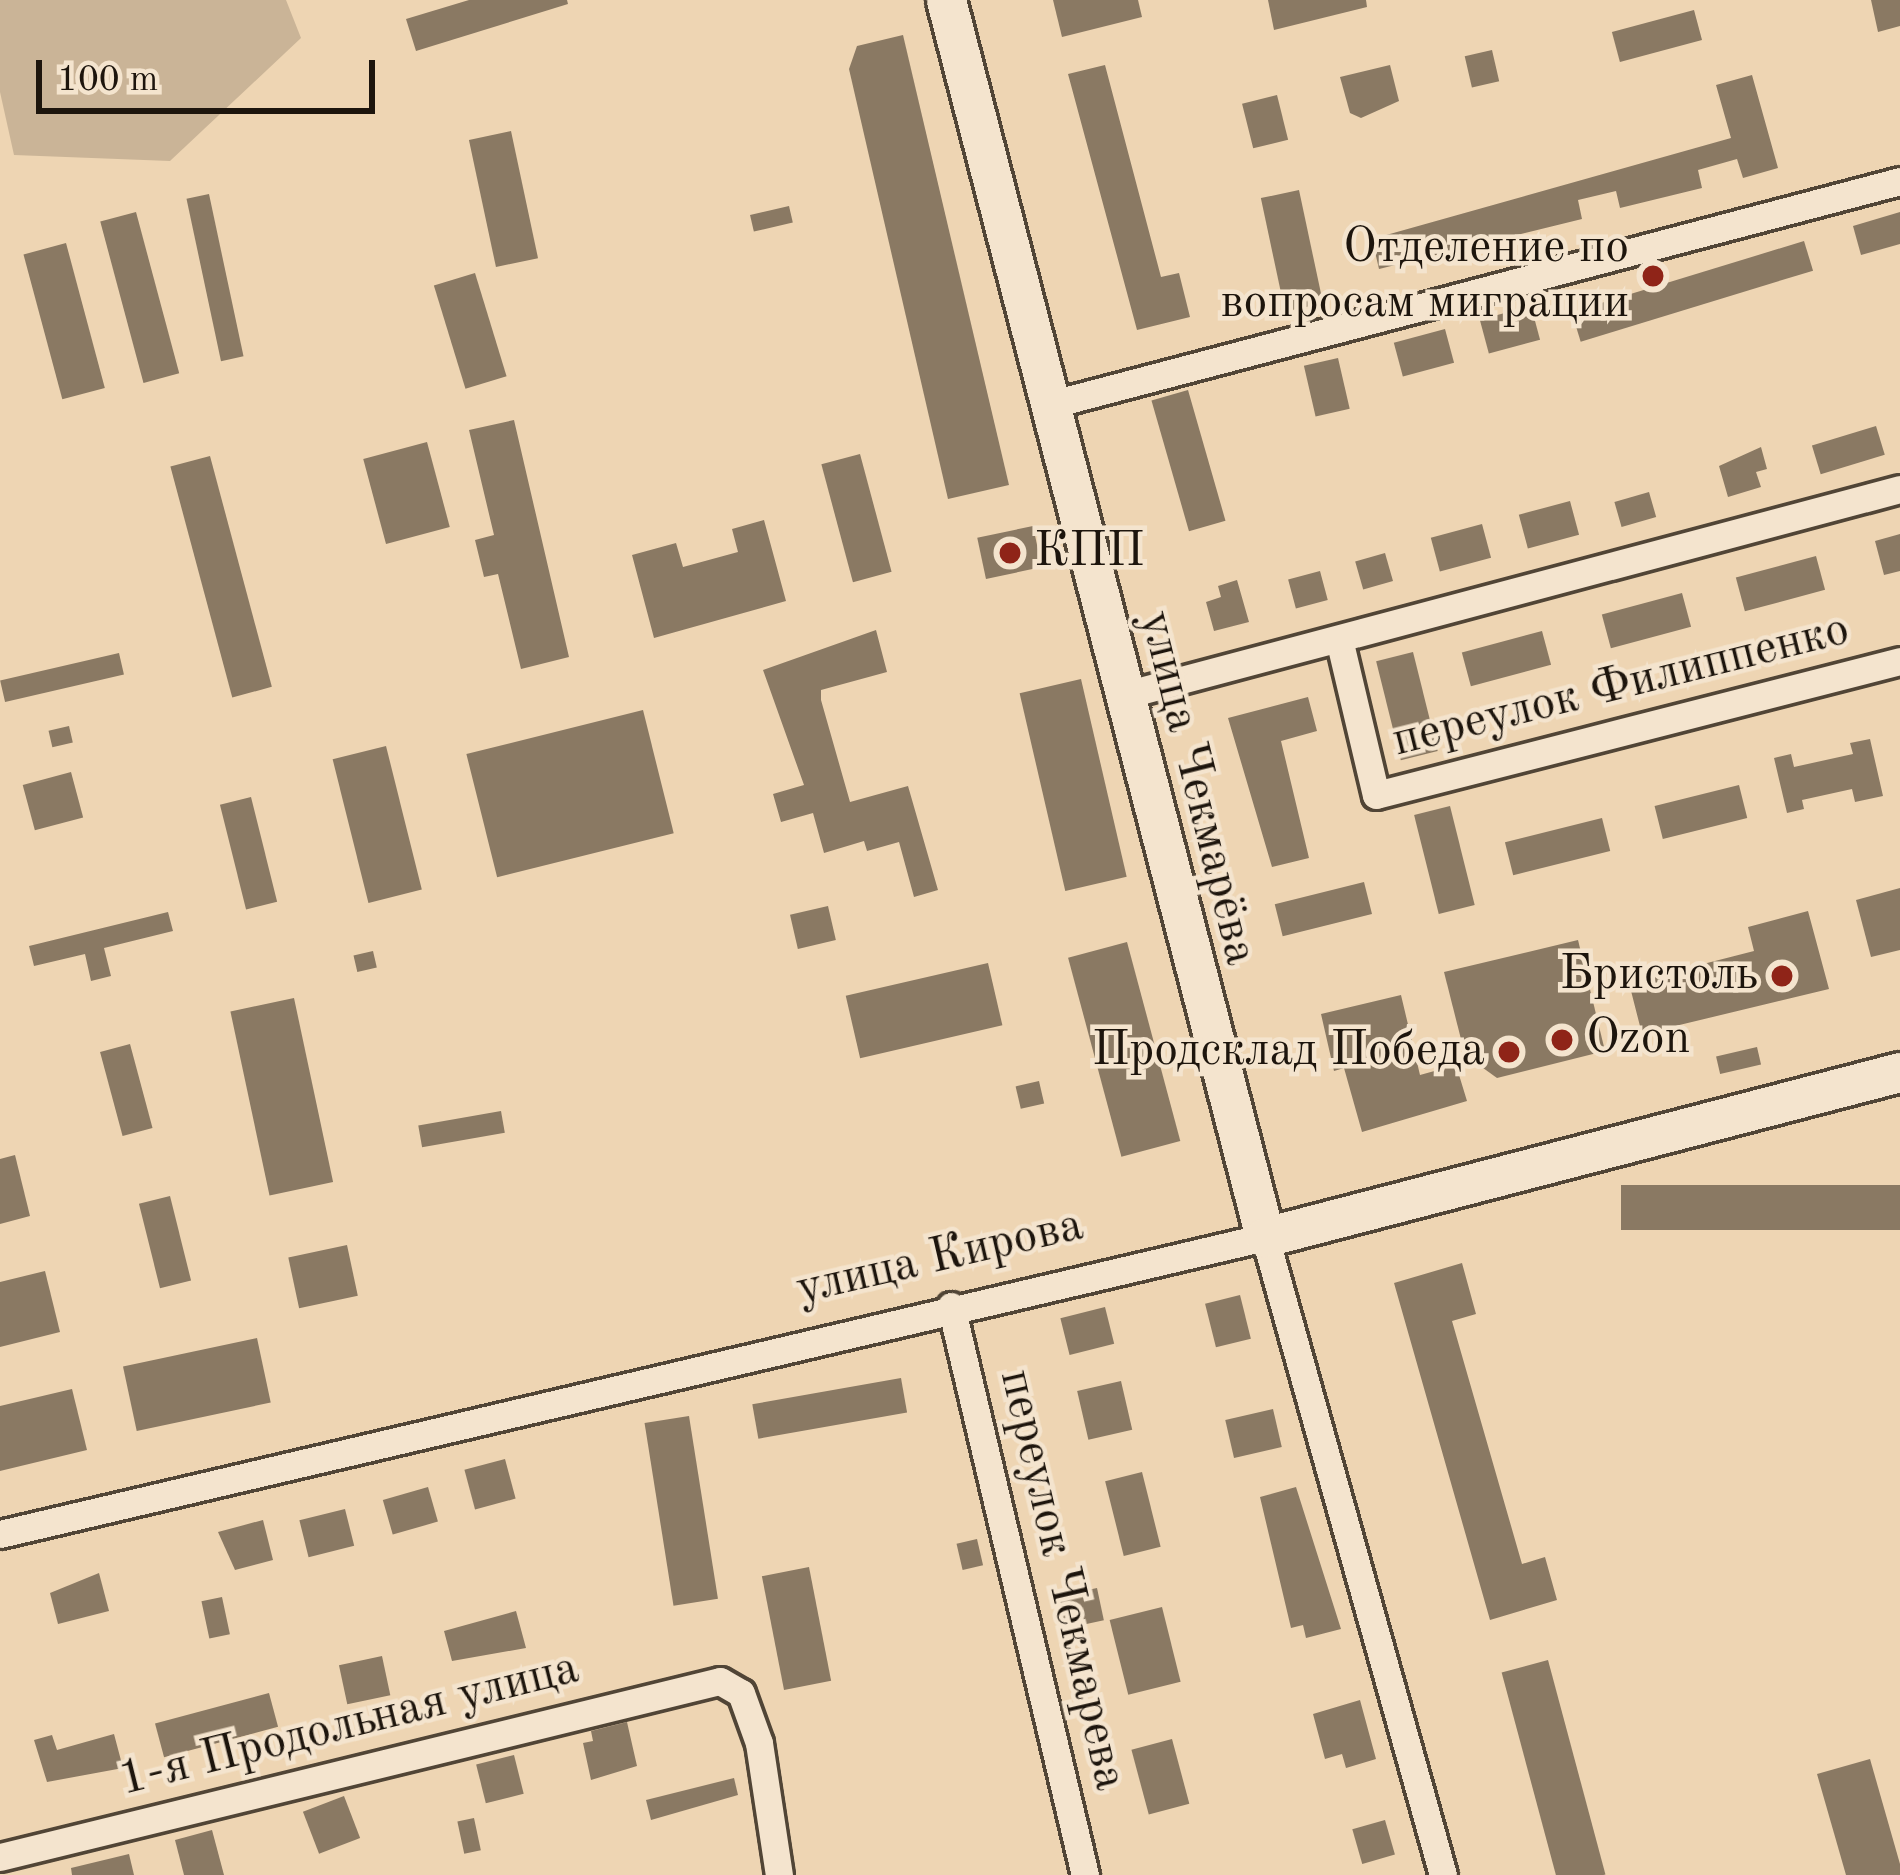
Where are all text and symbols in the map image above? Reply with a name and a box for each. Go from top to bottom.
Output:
scale bar [42,36,381,110]
text: 100 m [57,63,158,99]
place label: Отделение по вопросам миграции [1221,219,1629,332]
marker: Отделение по вопросам миграции [1640,263,1666,289]
place label: КПП [1034,524,1145,582]
marker: КПП [997,540,1023,566]
street label: переулок Филиппенко [1387,601,1855,771]
street label: улица Чекмарёва [1125,605,1269,971]
place label: Бристоль [1559,947,1758,1005]
marker: Бристоль [1769,963,1795,989]
place label: Ozon [1586,1011,1690,1069]
place label: Продсклад Победа [1092,1023,1485,1081]
marker: Ozon [1549,1027,1575,1053]
marker: Продсклад Победа [1496,1039,1522,1065]
street label: улица Кирова [791,1197,1089,1319]
street label: переулок Чекмарева [986,1364,1138,1796]
street label: 1-я Продольная улица [113,1640,585,1810]

